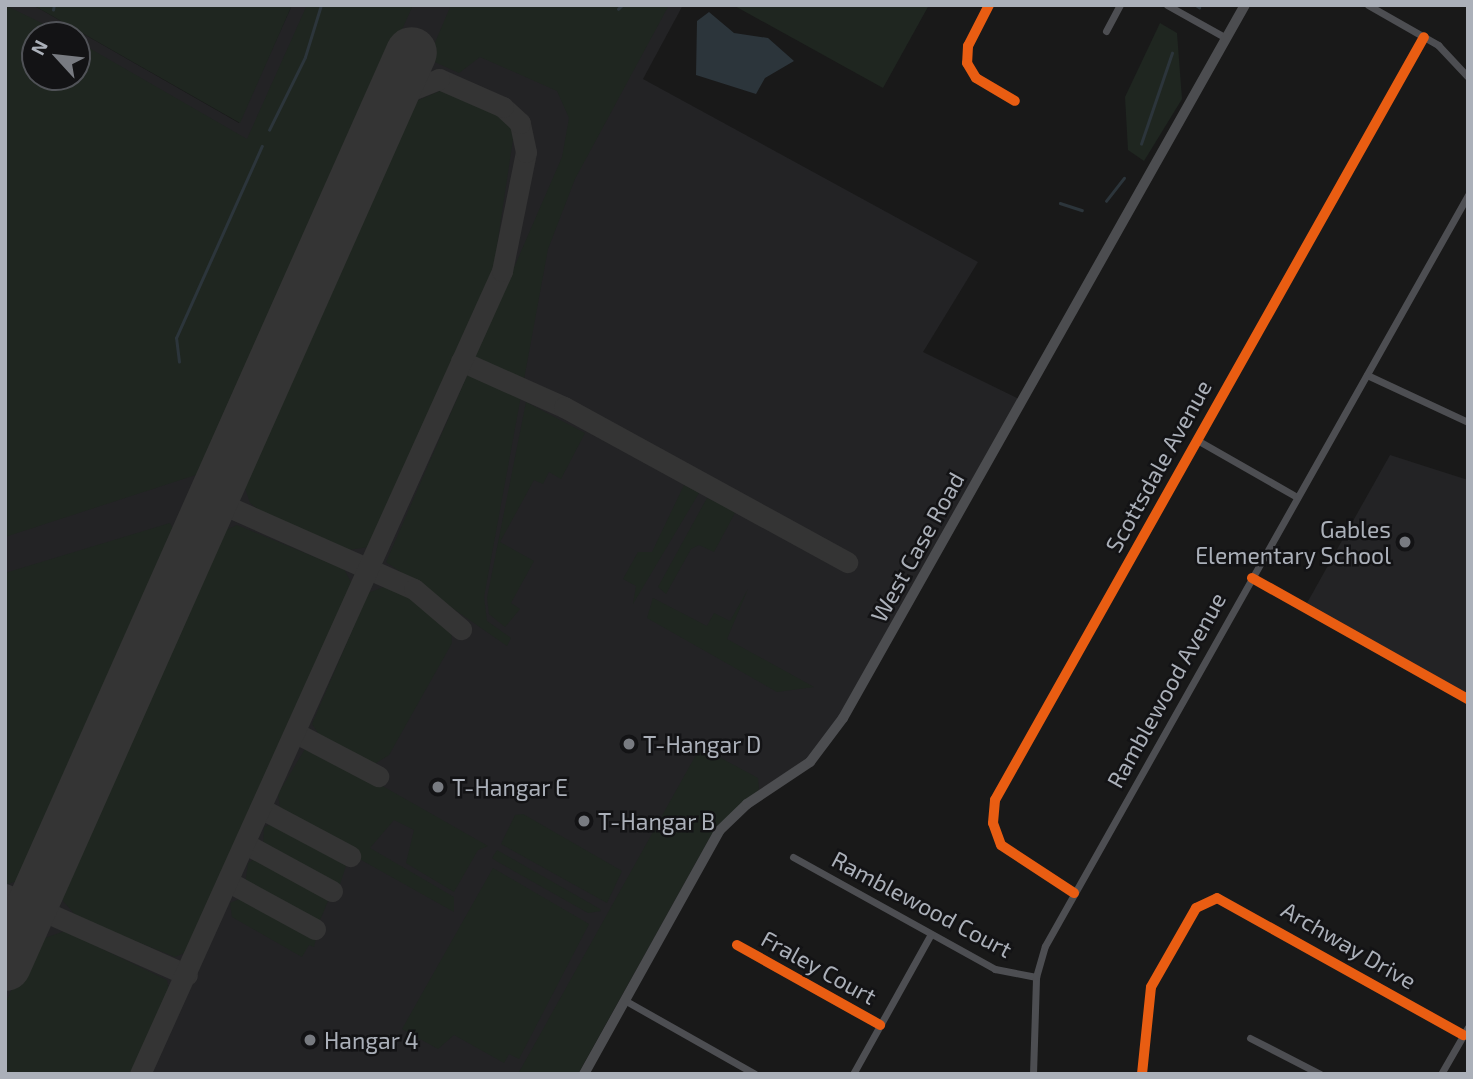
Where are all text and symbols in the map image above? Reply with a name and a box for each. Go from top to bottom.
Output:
north arrow [21,21,91,91]
text: N [25,36,52,58]
street label: Scottsdale Avenue [1099,375,1217,557]
street label: West Case Road [864,467,970,627]
place label: Gables Elementary School [1195,515,1391,569]
marker: Gables Elementary School [1397,534,1413,550]
street label: Ramblewood Avenue [1101,587,1231,793]
place label: T-Hangar D [643,730,762,758]
marker: T-Hangar D [621,736,637,752]
place label: T-Hangar E [452,773,568,801]
marker: T-Hangar E [430,779,446,795]
place label: T-Hangar B [598,807,716,835]
marker: T-Hangar B [576,813,592,829]
street label: Ramblewood Court [827,845,1017,963]
street label: Archway Drive [1277,895,1421,995]
street label: Fraley Court [757,924,881,1010]
place label: Hangar 4 [324,1026,419,1054]
marker: Hangar 4 [302,1032,318,1048]

